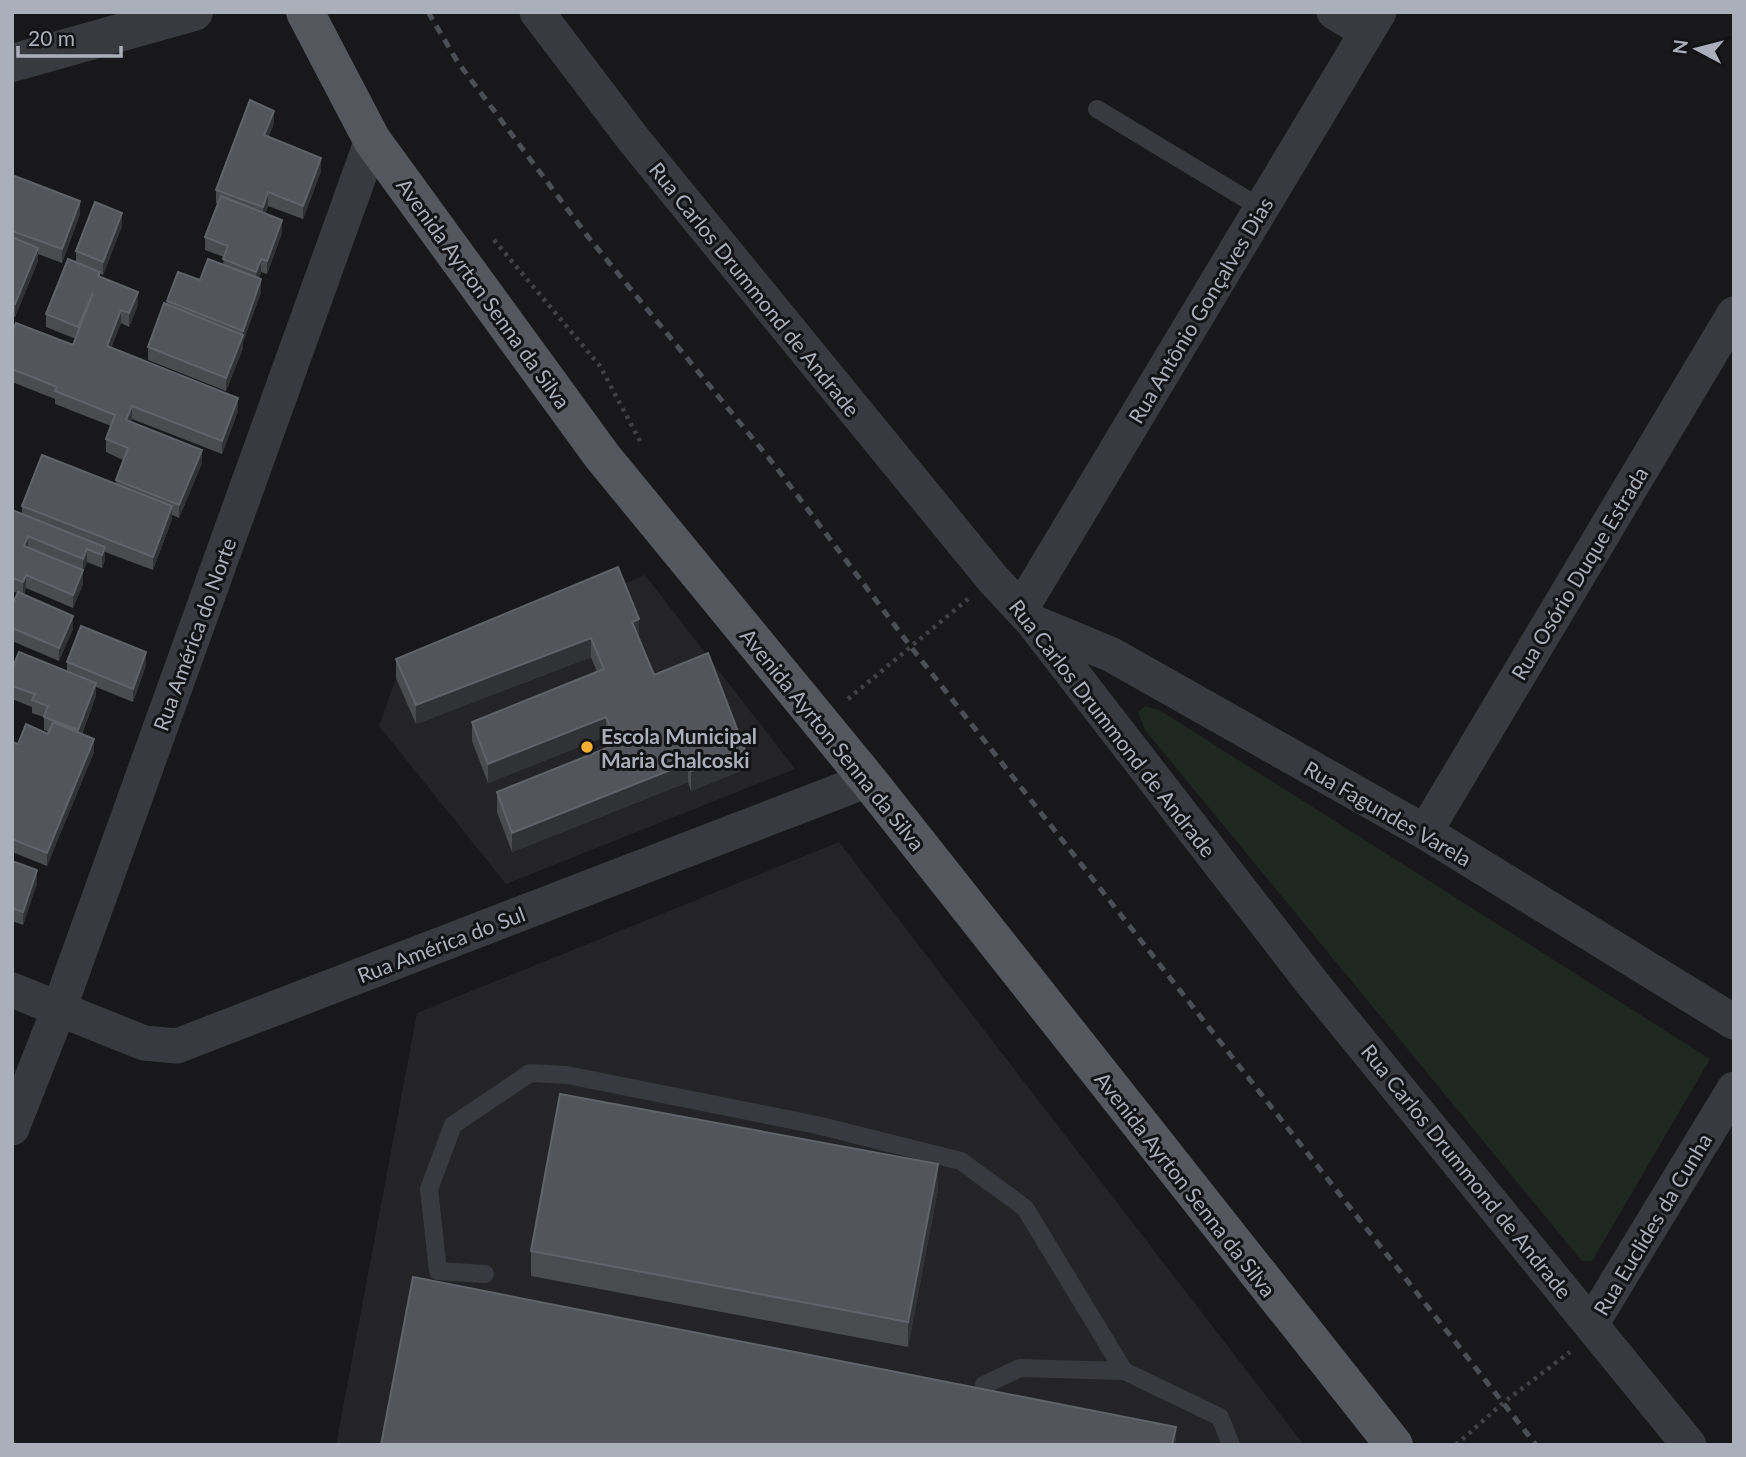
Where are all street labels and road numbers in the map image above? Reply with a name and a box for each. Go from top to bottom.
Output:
street label: Rua Carlos Drummond de Andrade [645,157,865,421]
street label: Avenida Ayrton Senna da Silva [392,173,576,413]
street label: Rua Antônio Gonçalves Dias [1122,192,1278,428]
street label: Rua Osório Duque Estrada [1505,462,1653,684]
street label: Rua América do Norte [147,534,241,734]
street label: Rua Carlos Drummond de Andrade [1005,594,1221,862]
street label: Avenida Ayrton Senna da Silva [736,623,930,855]
street label: Rua Fagundes Varela [1300,755,1476,871]
street label: Rua América do Sul [354,901,528,987]
street label: Rua Carlos Drummond de Andrade [1357,1039,1577,1303]
street label: Avenida Ayrton Senna da Silva [1090,1067,1282,1301]
street label: Rua Euclides da Cunha [1588,1128,1716,1320]

